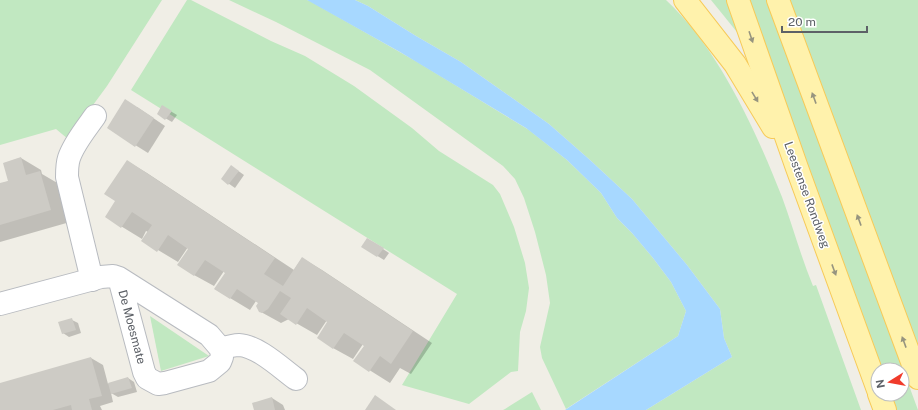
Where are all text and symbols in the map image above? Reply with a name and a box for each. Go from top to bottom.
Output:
scale bar [782,8,867,34]
text: 20 m [788,15,816,29]
one-way arrow [748,31,754,43]
one-way arrow [751,91,758,103]
one-way arrow [811,92,817,104]
street label: Leestense Rondweg [781,140,833,250]
one-way arrow [856,213,862,225]
one-way arrow [832,265,838,277]
street label: De Moesmate [115,288,149,366]
one-way arrow [901,335,907,347]
north arrow [870,362,910,402]
text: N [873,379,887,389]

